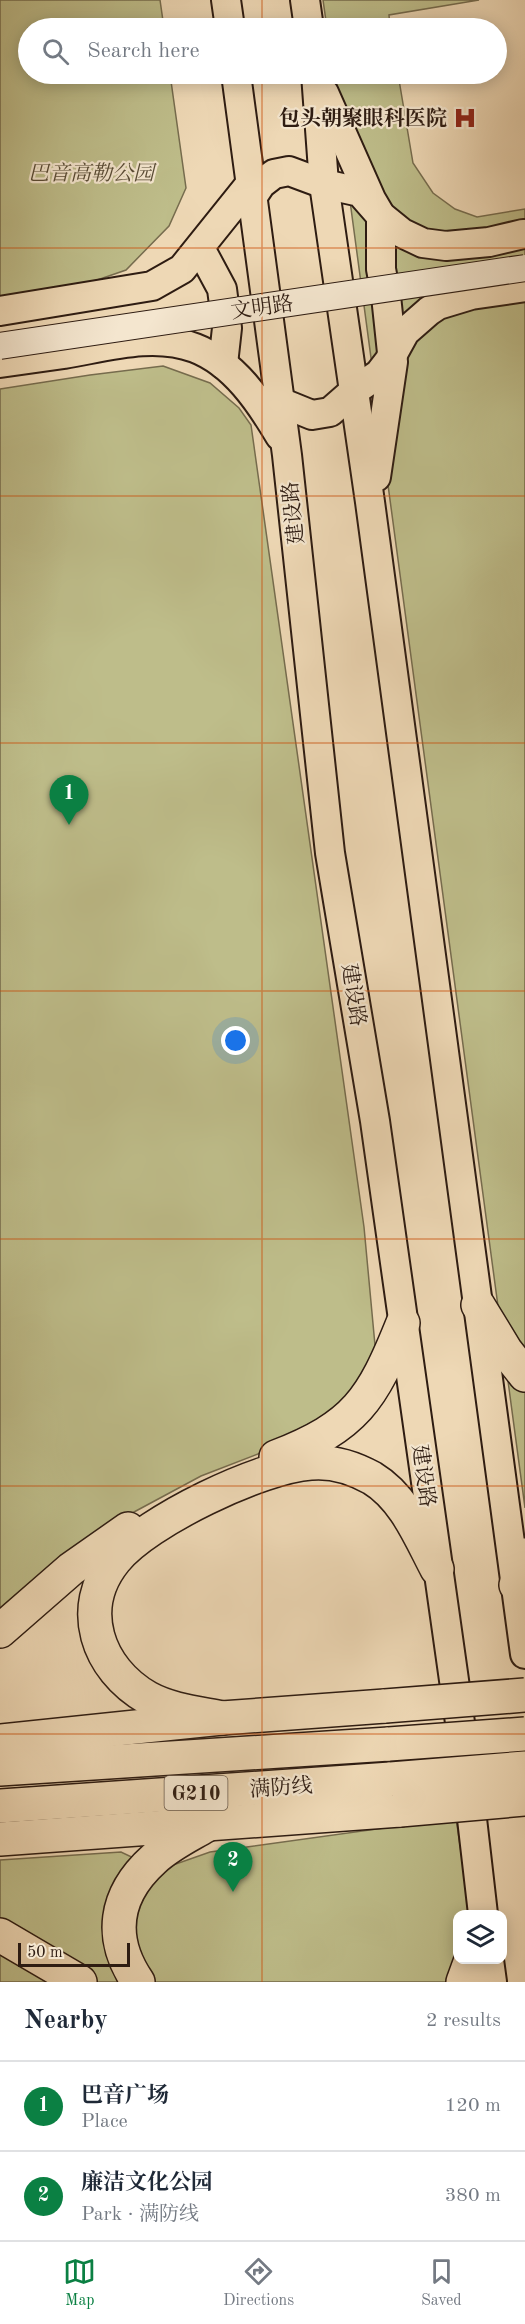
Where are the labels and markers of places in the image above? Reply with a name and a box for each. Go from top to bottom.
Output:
hospital icon: 包头朝聚眼科医院 [452,105,478,131]
place label: 包头朝聚眼科医院 [279,107,447,130]
pin: 1 [50,776,88,825]
pin: 2 [214,1842,252,1892]

